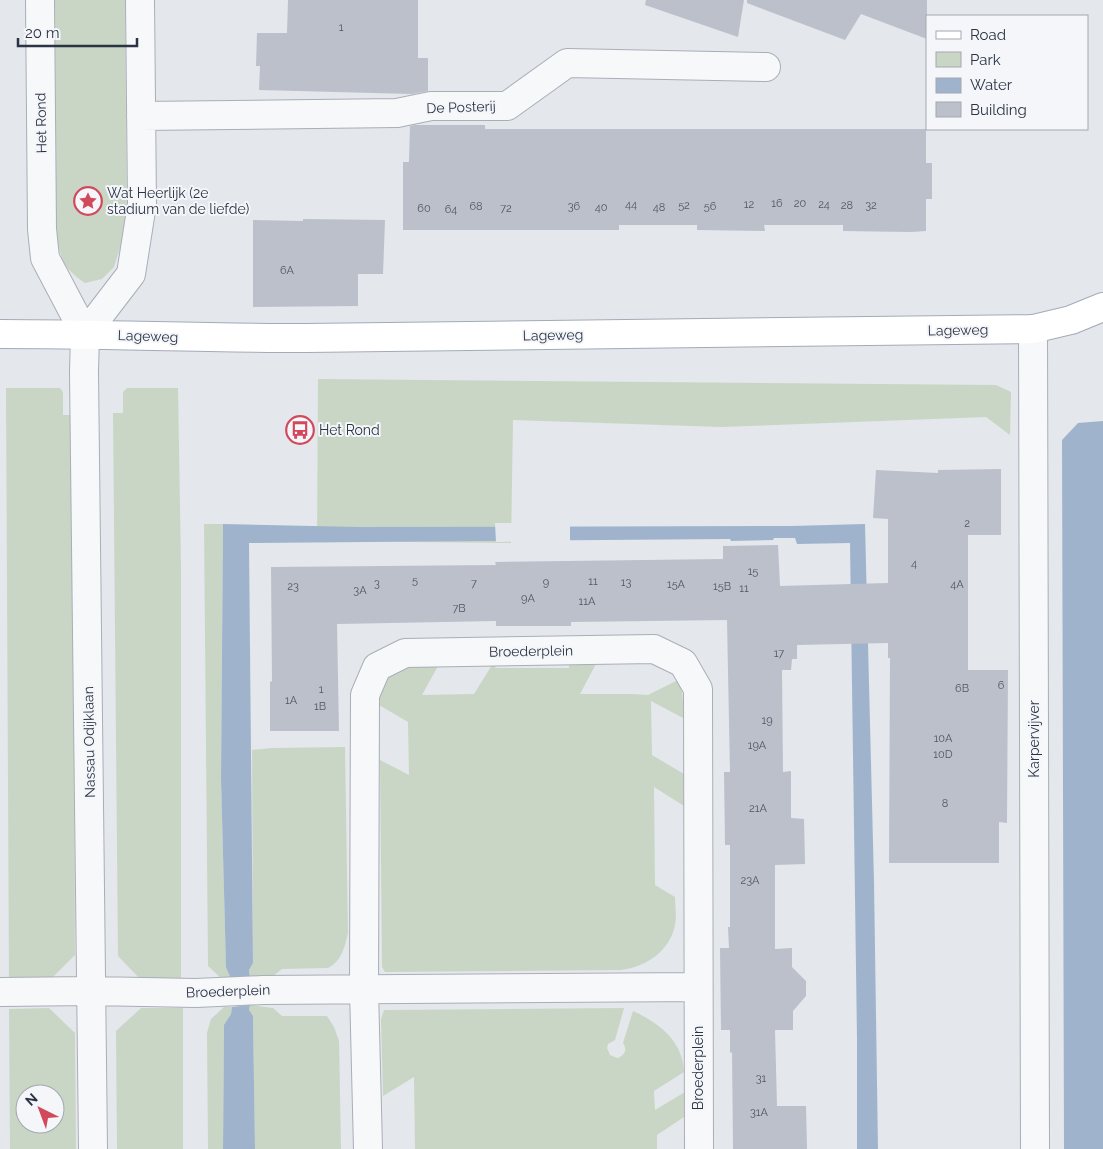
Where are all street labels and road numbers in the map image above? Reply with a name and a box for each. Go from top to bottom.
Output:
street label: Het Rond [32,92,50,154]
street label: De Posterij [426,98,496,116]
street label: Lageweg [928,321,988,339]
street label: Lageweg [523,326,583,344]
street label: Lageweg [118,327,178,345]
street label: Broederplein [489,642,573,660]
street label: Nassau Odijklaan [80,686,98,798]
street label: Karpervijver [1026,700,1042,778]
street label: Broederplein [186,982,270,1000]
street label: Broederplein [690,1026,706,1110]

